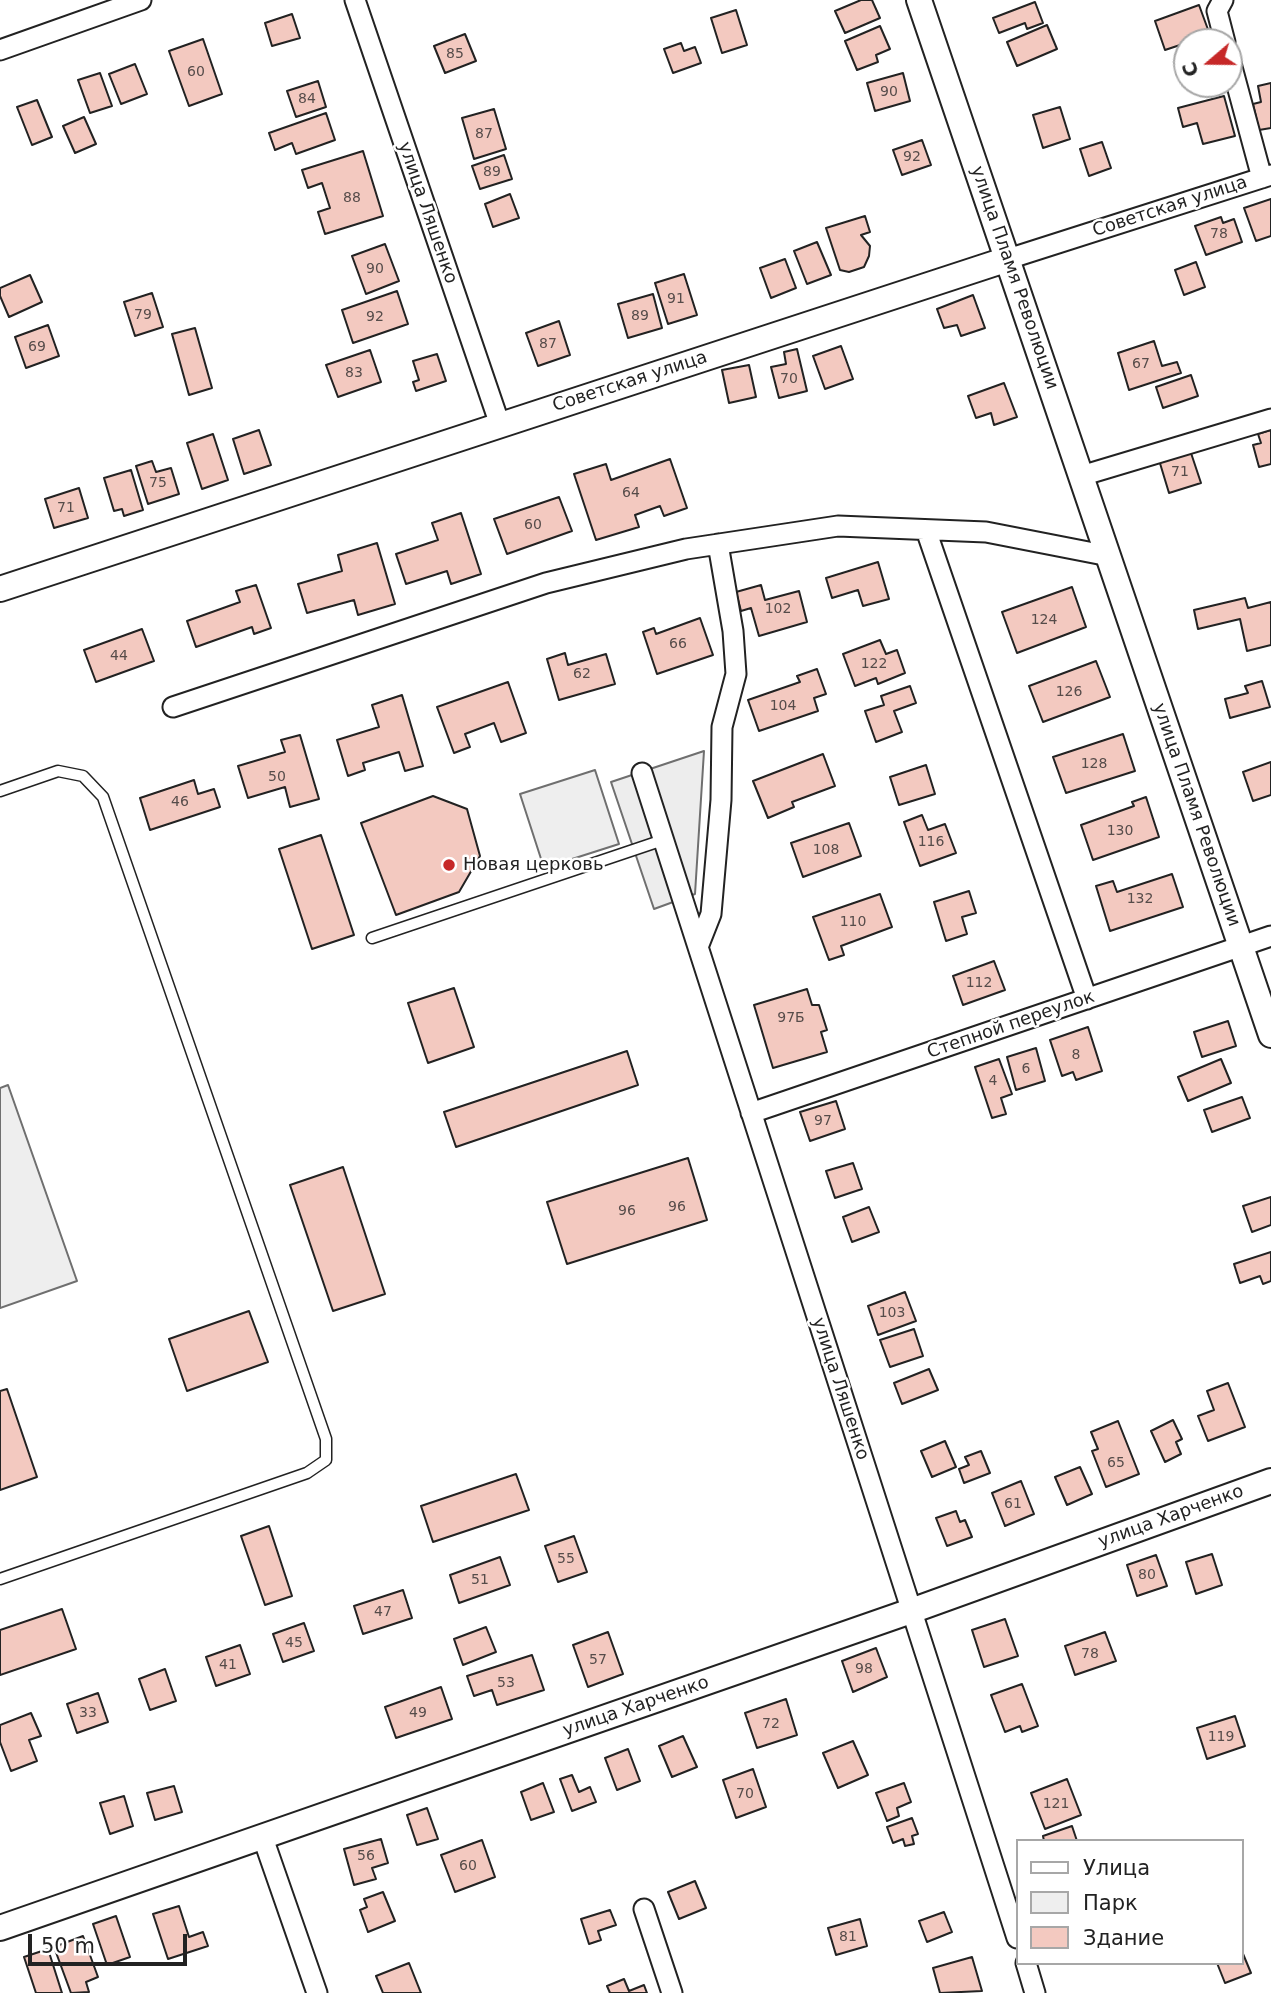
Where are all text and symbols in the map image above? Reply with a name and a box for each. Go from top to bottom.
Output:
north arrow [1173,28,1243,98]
house number: 85 [446,46,464,62]
text: С [1177,59,1203,80]
house number: 60 [187,64,205,80]
house number: 90 [880,84,898,100]
house number: 84 [298,91,316,107]
house number: 87 [475,126,493,142]
street label: улица Ляшенко [393,139,461,287]
house number: 92 [903,149,921,165]
street label: улица Пламя Революции [966,163,1062,393]
house number: 89 [483,164,501,180]
street label: Советская улица [1090,172,1250,242]
house number: 88 [343,190,361,206]
house number: 78 [1210,226,1228,242]
house number: 90 [366,261,384,277]
house number: 91 [667,291,685,307]
house number: 79 [134,307,152,323]
house number: 89 [631,308,649,324]
house number: 92 [366,309,384,325]
house number: 87 [539,336,557,352]
house number: 69 [28,339,46,355]
street label: Советская улица [550,347,710,417]
house number: 67 [1132,356,1150,372]
house number: 83 [345,365,363,381]
house number: 70 [780,371,798,387]
house number: 71 [1171,464,1189,480]
house number: 75 [149,475,167,491]
house number: 64 [622,485,640,501]
house number: 71 [57,500,75,516]
house number: 60 [524,517,542,533]
house number: 102 [765,601,791,617]
house number: 124 [1031,612,1057,628]
house number: 66 [669,636,687,652]
house number: 44 [110,648,128,664]
house number: 122 [861,656,887,672]
house number: 62 [573,666,591,682]
house number: 126 [1056,684,1082,700]
house number: 104 [770,698,796,714]
street label: улица Пламя Революции [1148,700,1244,930]
house number: 128 [1081,756,1107,772]
house number: 50 [268,769,286,785]
house number: 46 [171,794,189,810]
house number: 130 [1107,823,1133,839]
house number: 116 [918,834,944,850]
house number: 108 [813,842,839,858]
place label: Новая церковь [463,854,604,876]
marker: Новая церковь [441,857,457,873]
house number: 132 [1127,891,1153,907]
house number: 110 [840,914,866,930]
house number: 112 [966,975,992,991]
street label: Степной переулок [925,986,1097,1064]
house number: 97Б [777,1010,805,1026]
house number: 8 [1072,1047,1080,1063]
house number: 6 [1022,1061,1030,1077]
house number: 4 [989,1073,997,1089]
house number: 97 [814,1113,832,1129]
house number: 96 [668,1199,686,1215]
house number: 96 [618,1203,636,1219]
house number: 103 [879,1305,905,1321]
street label: улица Ляшенко [807,1315,873,1463]
house number: 65 [1107,1455,1125,1471]
street label: улица Харченко [1095,1481,1247,1553]
house number: 61 [1004,1496,1022,1512]
house number: 55 [557,1551,575,1567]
house number: 80 [1138,1567,1156,1583]
house number: 51 [471,1572,489,1588]
house number: 47 [374,1604,392,1620]
house number: 45 [285,1635,303,1651]
house number: 78 [1081,1646,1099,1662]
house number: 57 [589,1652,607,1668]
house number: 41 [219,1657,237,1673]
house number: 98 [855,1661,873,1677]
street label: улица Харченко [560,1672,712,1742]
house number: 53 [497,1675,515,1691]
house number: 33 [79,1705,97,1721]
house number: 49 [409,1705,427,1721]
house number: 72 [762,1716,780,1732]
house number: 119 [1208,1729,1234,1745]
house number: 70 [736,1786,754,1802]
house number: 121 [1043,1796,1069,1812]
legend [1016,1839,1243,1965]
house number: 56 [357,1848,375,1864]
text: Улица [1083,1856,1150,1880]
house number: 60 [459,1858,477,1874]
text: Парк [1083,1891,1138,1915]
scale bar [32,1920,191,1964]
text: Здание [1083,1926,1164,1950]
house number: 81 [839,1929,857,1945]
text: 50 m [41,1934,95,1958]

